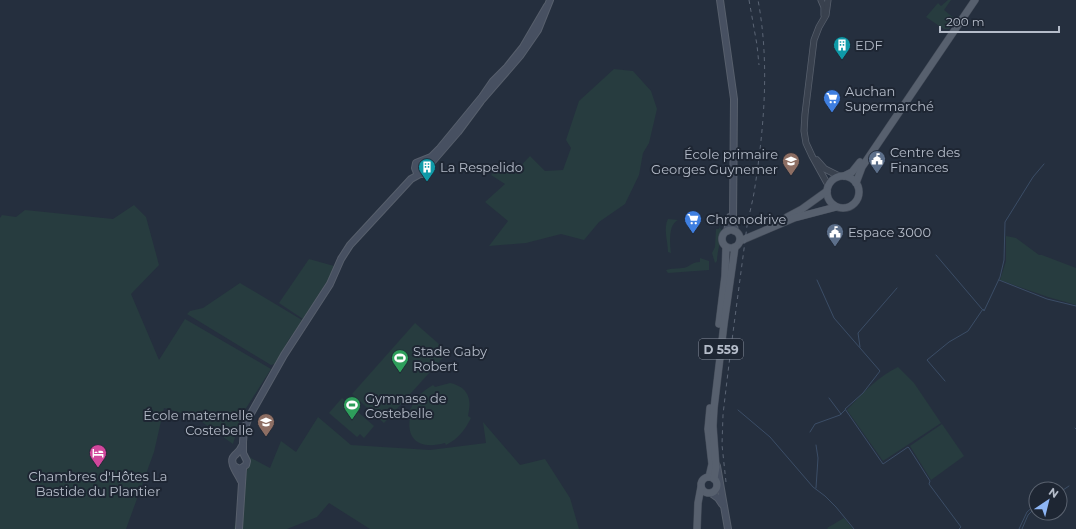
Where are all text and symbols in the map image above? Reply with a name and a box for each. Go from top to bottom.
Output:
scale bar [940,8,1059,34]
text: 200 m [946,14,985,29]
building icon: EDF [832,35,852,60]
place label: EDF [855,37,883,53]
place label: Auchan Supermarché [845,83,934,114]
supermarket icon: Auchan Supermarché [822,88,842,113]
place label: Centre des Finances [890,144,960,175]
place label: École primaire Georges Guynemer [651,146,778,177]
public building icon: Centre des Finances [867,149,887,174]
school or university icon: École primaire Georges Guynemer [781,151,801,176]
building icon: La Respelido [417,157,437,182]
place label: La Respelido [440,159,523,175]
supermarket icon: Chronodrive [683,209,703,234]
place label: Chronodrive [706,211,786,227]
public building icon: Espace 3000 [825,222,845,247]
place label: Espace 3000 [848,224,931,240]
road number: D 559 [699,339,743,359]
place label: Stade Gaby Robert [413,343,488,374]
sports icon: Stade Gaby Robert [390,348,410,373]
place label: Gymnase de Costebelle [365,390,447,421]
sports icon: Gymnase de Costebelle [342,395,362,420]
place label: École maternelle Costebelle [143,407,253,438]
school or university icon: École maternelle Costebelle [256,412,276,437]
hotel icon: Chambres d'Hôtes La Bastide du Plantier [88,443,108,468]
place label: Chambres d'Hôtes La Bastide du Plantier [28,468,168,499]
north arrow [1028,481,1068,521]
text: N [1046,485,1061,501]

